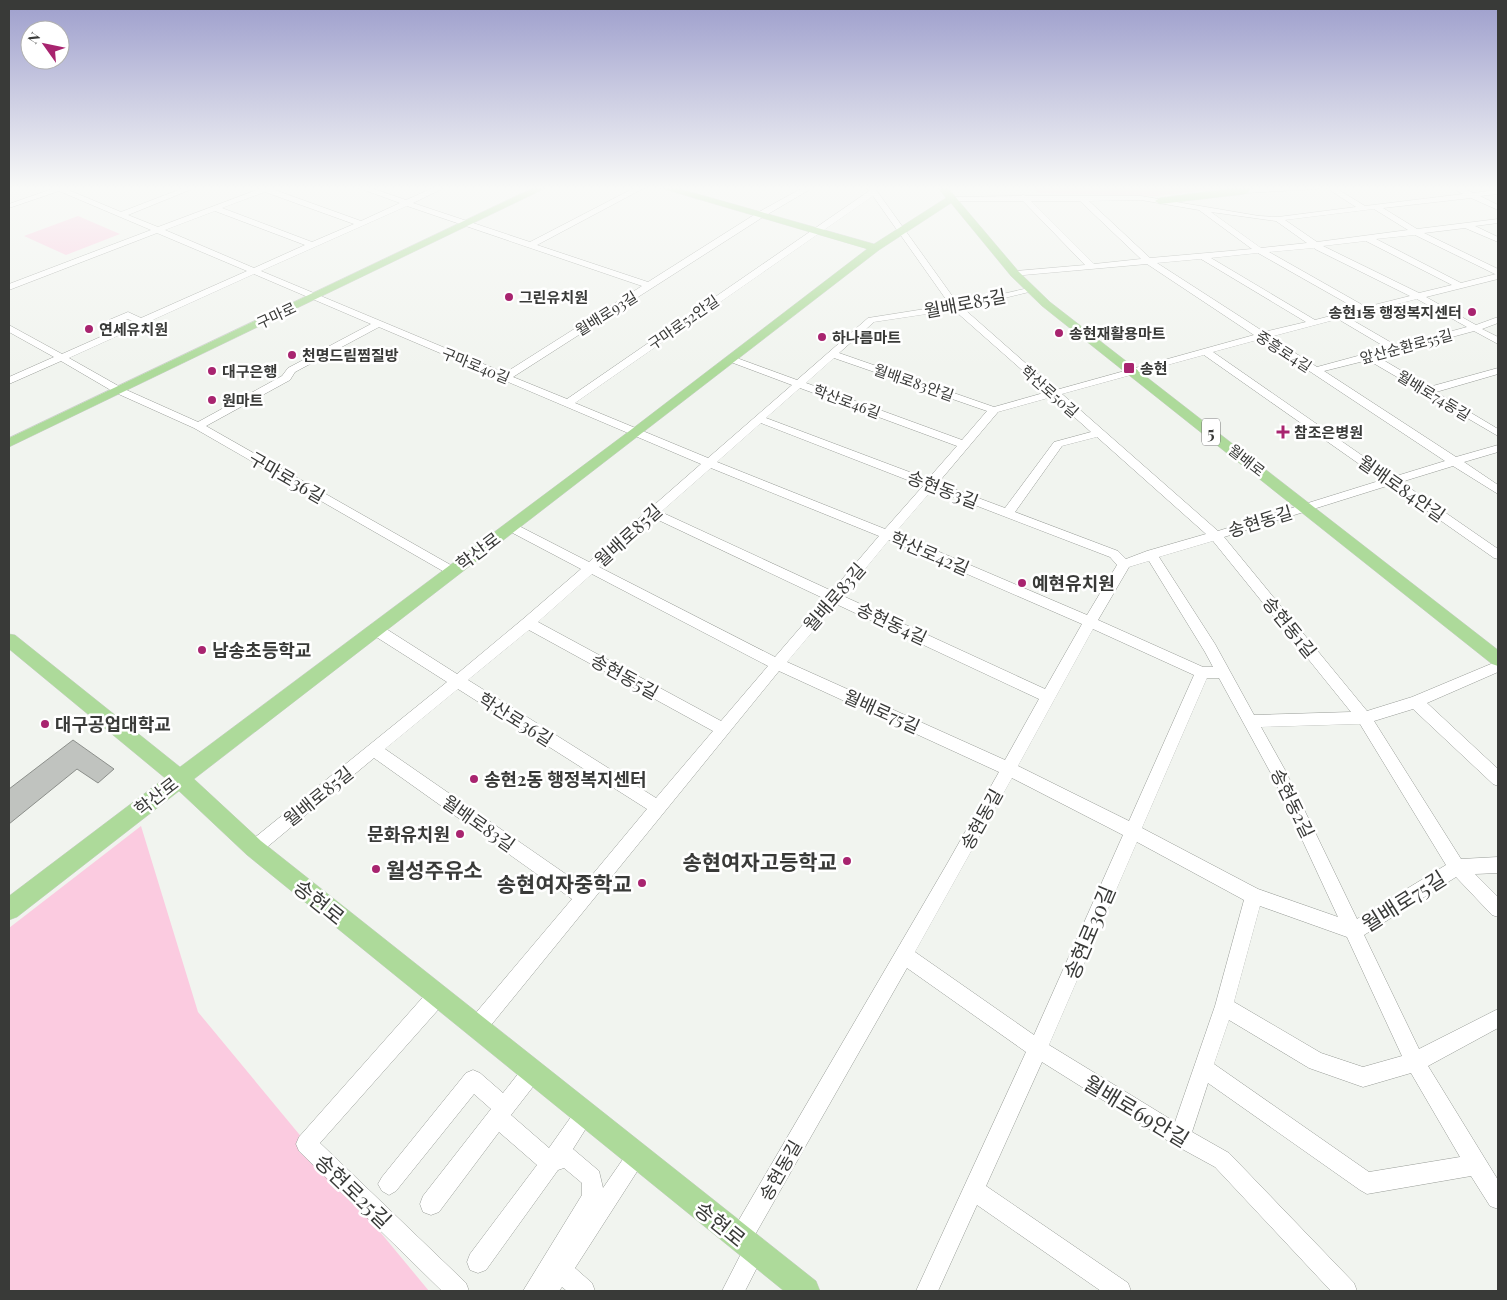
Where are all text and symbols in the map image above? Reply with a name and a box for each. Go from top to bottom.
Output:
north arrow [20,20,70,70]
text: N [23,28,44,47]
street label: 월배로85길 [922,283,1008,323]
street label: 월배로93길 [571,286,641,340]
place label: 그린유치원 [519,287,588,307]
street label: 구마로52안길 [644,290,722,354]
marker: 그린유치원 [503,291,515,303]
street label: 구마로 [253,297,299,333]
place label: 송현1동 행정복지센터 [1329,302,1462,322]
marker: 송현1동 행정복지센터 [1466,306,1478,318]
place label: 연세유치원 [99,319,168,339]
marker: 연세유치원 [83,323,95,335]
place label: 송현재활용마트 [1069,323,1166,343]
street label: 앞산순환로55길 [1357,324,1455,368]
street label: 중흥로4길 [1252,326,1316,376]
place label: 하나름마트 [832,327,901,347]
marker: 송현재활용마트 [1053,327,1065,339]
marker: 하나름마트 [816,331,828,343]
street label: 구마로40길 [439,342,513,388]
place label: 천명드림찜질방 [302,345,399,365]
marker: 천명드림찜질방 [286,349,298,361]
place label: 송현 [1140,358,1168,378]
street label: 월배로83안길 [871,359,957,405]
street label: 학산로50길 [1017,360,1083,422]
place label: 대구은행 [222,361,277,381]
marker: 송현 [1122,361,1136,375]
marker: 대구은행 [206,365,218,377]
street label: 월배로74동길 [1394,365,1474,425]
street label: 학산로46길 [811,380,883,422]
place label: 원마트 [222,390,264,410]
marker: 원마트 [206,394,218,406]
road number: 5 [1202,418,1220,446]
place label: 참조은병원 [1294,422,1363,442]
marker: 참조은병원 [1276,425,1290,439]
street label: 월배로 [1225,439,1269,481]
street label: 구마로36길 [245,446,329,508]
street label: 월배로84안길 [1354,449,1450,527]
street label: 송현동3길 [904,464,982,514]
street label: 월배로85길 [589,498,667,572]
street label: 송현동길 [1225,500,1295,542]
street label: 학산로 [451,526,505,576]
street label: 학산로42길 [887,526,973,580]
street label: 월배로83길 [798,558,870,636]
place label: 예현유치원 [1032,571,1115,595]
marker: 예현유치원 [1016,577,1028,589]
street label: 송현동1길 [1258,591,1322,663]
street label: 송현동4길 [853,596,931,650]
place label: 남송초등학교 [212,638,311,662]
marker: 남송초등학교 [196,644,208,656]
street label: 송현동5길 [587,648,663,704]
street label: 월배로75길 [840,684,924,738]
street label: 학산로36길 [474,687,558,751]
place label: 대구공업대학교 [55,712,171,736]
marker: 대구공업대학교 [39,718,51,730]
street label: 월배로85길 [278,761,358,831]
street label: 송현동2길 [1266,764,1320,842]
place label: 송현2동 행정복지센터 [484,767,647,791]
street label: 학산로 [129,771,183,821]
marker: 송현2동 행정복지센터 [468,773,480,785]
street label: 송현동길 [954,784,1008,854]
street label: 월배로83길 [438,789,520,857]
place label: 문화유치원 [367,822,450,846]
marker: 문화유치원 [454,828,466,840]
place label: 송현여자고등학교 [682,847,837,875]
place label: 월성주유소 [386,855,483,883]
marker: 송현여자고등학교 [841,855,853,867]
marker: 월성주유소 [370,863,382,875]
street label: 월배로75길 [1355,863,1451,937]
place label: 송현여자중학교 [497,869,632,897]
street label: 송현로 [289,872,351,930]
marker: 송현여자중학교 [636,877,648,889]
street label: 송현로30길 [1056,881,1120,983]
street label: 월배로69안길 [1079,1068,1195,1152]
street label: 송현동길 [753,1135,807,1205]
street label: 송현로25길 [310,1147,398,1233]
street label: 송현로 [690,1194,752,1252]

